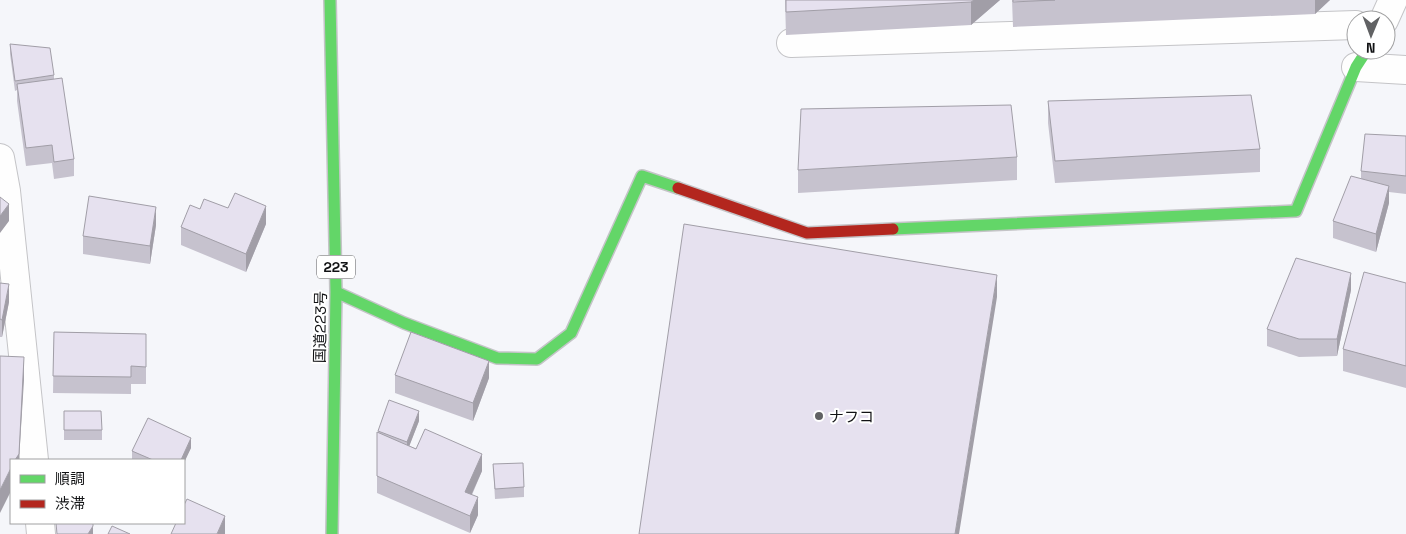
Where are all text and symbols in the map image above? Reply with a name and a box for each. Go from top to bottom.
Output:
north arrow [1346,10,1396,60]
text: N [1366,39,1376,57]
road number: 223 [317,256,355,278]
street label: 国道223号 [310,291,330,363]
place label: ナフコ [829,407,874,426]
marker: ナフコ [813,410,825,422]
legend [10,459,185,524]
text: 順調 [55,469,85,488]
text: 渋滞 [55,494,85,513]

